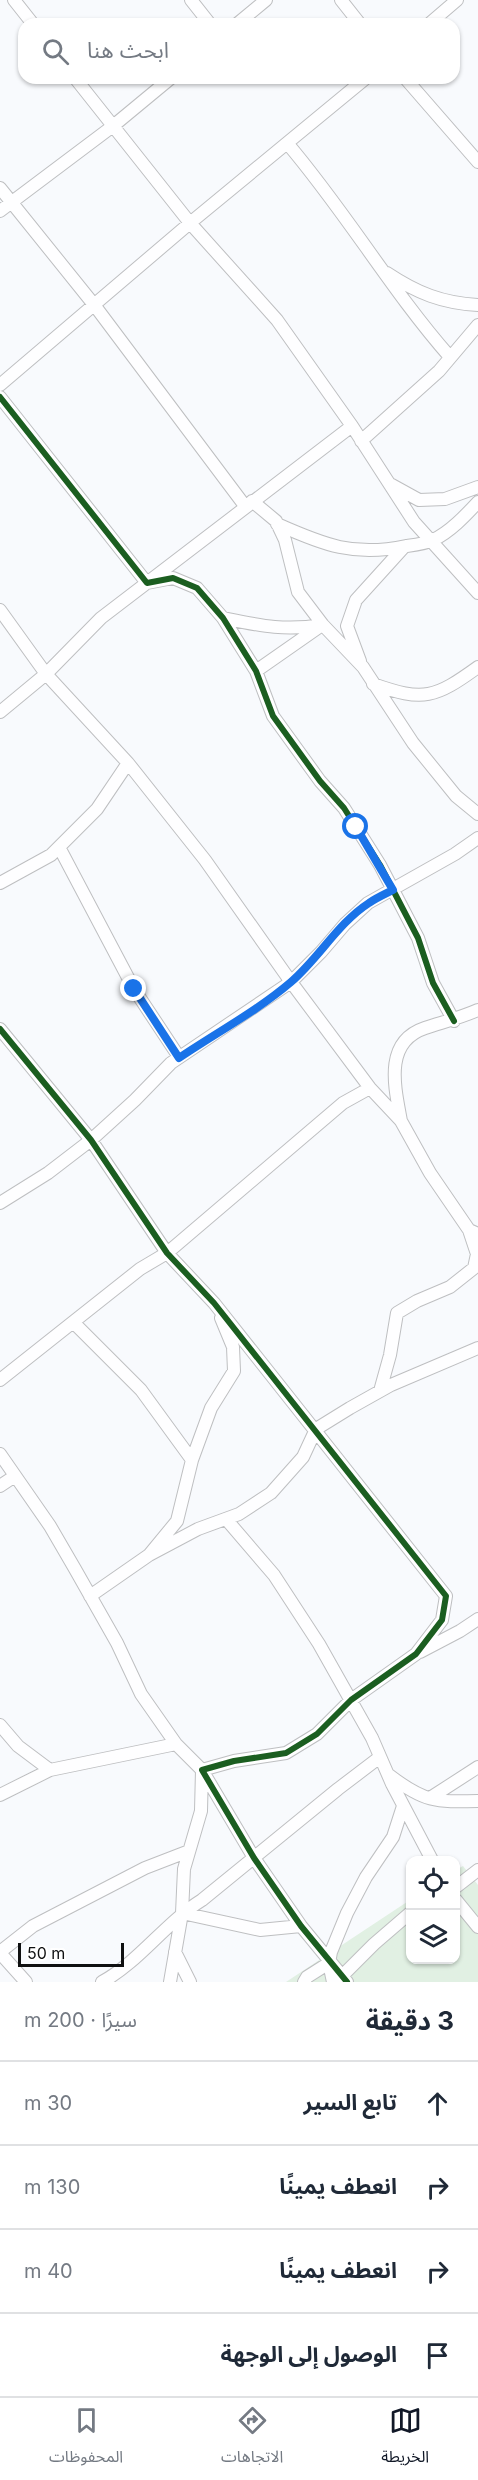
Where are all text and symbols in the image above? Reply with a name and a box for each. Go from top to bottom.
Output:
search box [18,18,460,84]
icon: search [39,35,72,68]
text: ابحث هنا [87,37,169,63]
route start [342,813,368,839]
route end [120,975,146,1001]
map controls [406,1856,460,1964]
button: locate [406,1856,460,1910]
button: layers [406,1910,460,1964]
scale bar [18,1940,124,1968]
text: 50 m [27,1943,65,1963]
text: 3 دقيقة [366,2005,454,2036]
text: سيرًا · 200 m [24,2008,137,2032]
icon: ahead [421,2087,454,2120]
text: تابع السير [304,2089,397,2115]
text: 30 m [24,2091,72,2115]
icon: right [421,2171,454,2204]
text: انعطف يمينًا [279,2173,397,2199]
text: 130 m [24,2175,80,2199]
icon: right [421,2255,454,2288]
text: انعطف يمينًا [279,2257,397,2283]
text: 40 m [24,2259,73,2283]
icon: arrive [421,2339,454,2372]
text: الوصول إلى الوجهة [220,2341,397,2367]
tab: المحفوظات [49,2404,123,2474]
tab: الاتجاهات [221,2404,283,2474]
tab: الخريطة [381,2404,429,2474]

